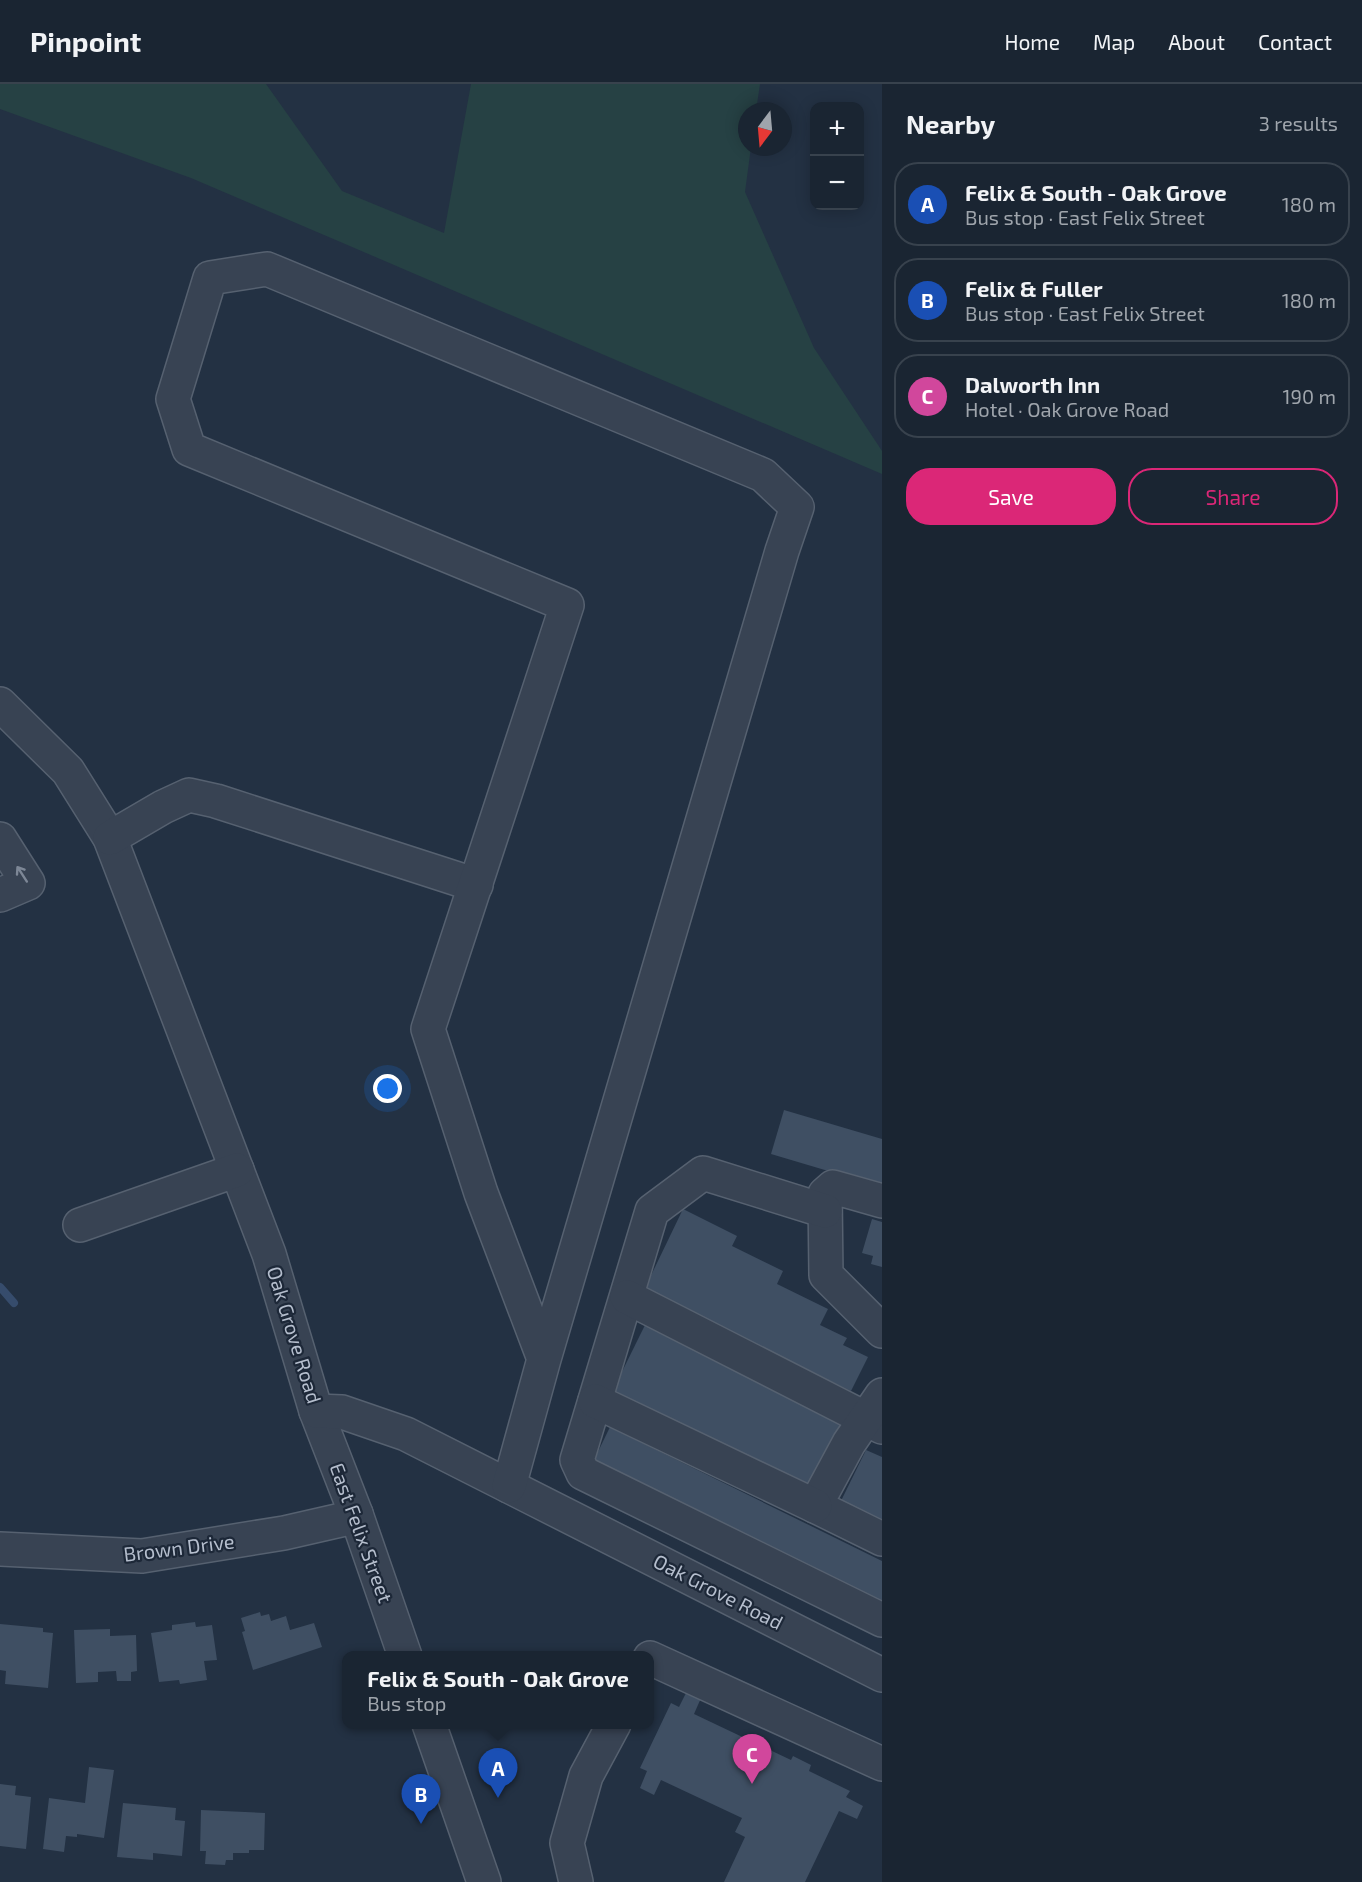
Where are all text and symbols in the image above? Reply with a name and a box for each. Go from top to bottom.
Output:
text: Pinpoint [30,24,141,58]
text: Home [1004,29,1060,54]
text: Map [1093,29,1135,54]
text: About [1168,29,1225,54]
text: Contact [1258,29,1332,54]
north arrow [738,102,792,156]
map controls [810,102,864,210]
button: + [810,102,864,156]
text: Nearby [906,108,995,139]
text: 3 results [1259,111,1338,135]
button: − [810,156,864,210]
text: Felix & South - Oak Grove [965,179,1227,205]
text: A [921,192,934,216]
text: 180 m [1282,192,1336,216]
text: Bus stop · East Felix Street [965,205,1205,229]
text: Felix & Fuller [965,275,1103,301]
text: B [921,288,934,312]
text: 180 m [1282,288,1336,312]
text: Bus stop · East Felix Street [965,301,1205,325]
text: Dalworth Inn [965,371,1100,397]
text: C [922,384,933,408]
text: 190 m [1283,384,1336,408]
text: Hotel · Oak Grove Road [965,397,1169,421]
button: Save [906,468,1116,525]
button: Share [1128,468,1338,525]
one-way arrow [16,866,28,883]
your location [373,1074,402,1103]
street label: Oak Grove Road [263,1263,327,1406]
street label: East Felix Street [326,1459,399,1606]
street label: Brown Drive [122,1528,236,1566]
street label: Oak Grove Road [650,1548,787,1634]
popup [342,1651,654,1729]
text: Felix & South - Oak Grove [367,1665,629,1691]
text: Bus stop [367,1691,446,1715]
pin: C [732,1734,771,1784]
pin: A [478,1748,518,1798]
pin: B [402,1774,440,1824]

